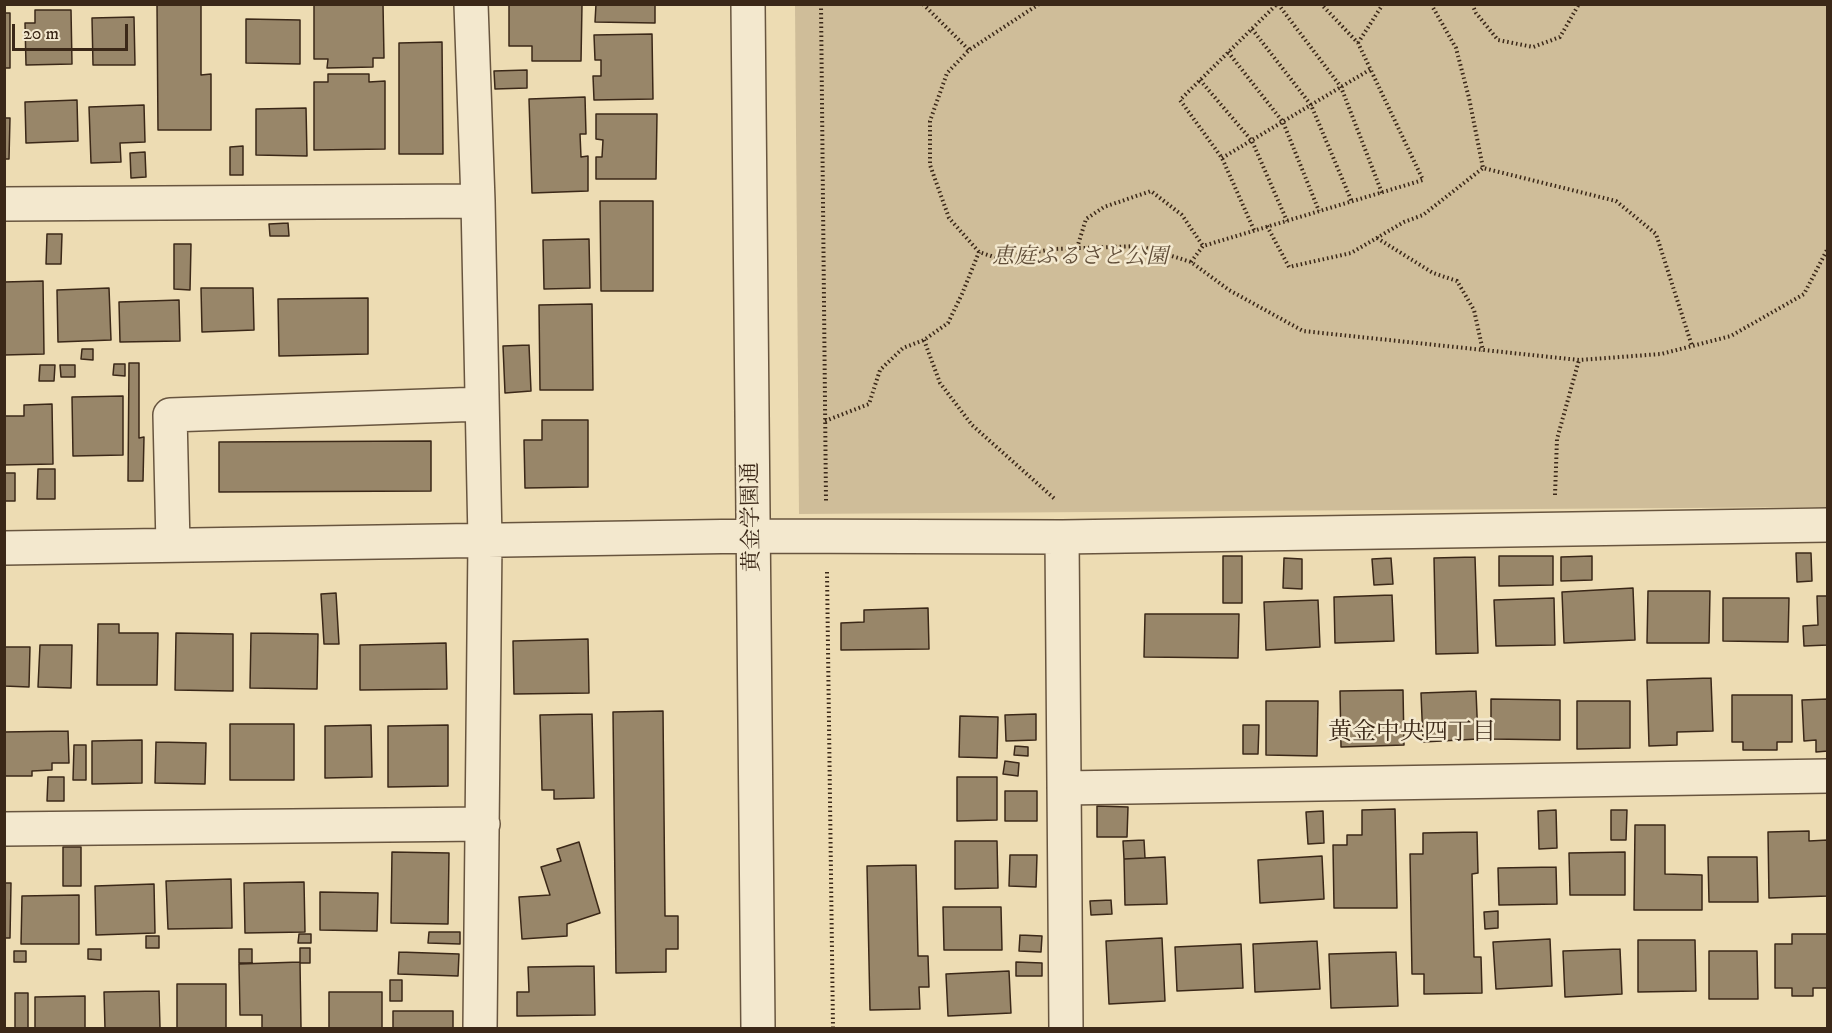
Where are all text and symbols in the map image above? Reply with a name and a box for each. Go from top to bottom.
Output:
scale bar [15,12,130,50]
text: 20 m [23,23,59,45]
park label: 恵庭ふるさと公園 [992,245,1168,271]
street label: 黄金学園通 [739,462,767,572]
district label: 黄金中央四丁目 [1328,720,1496,748]

